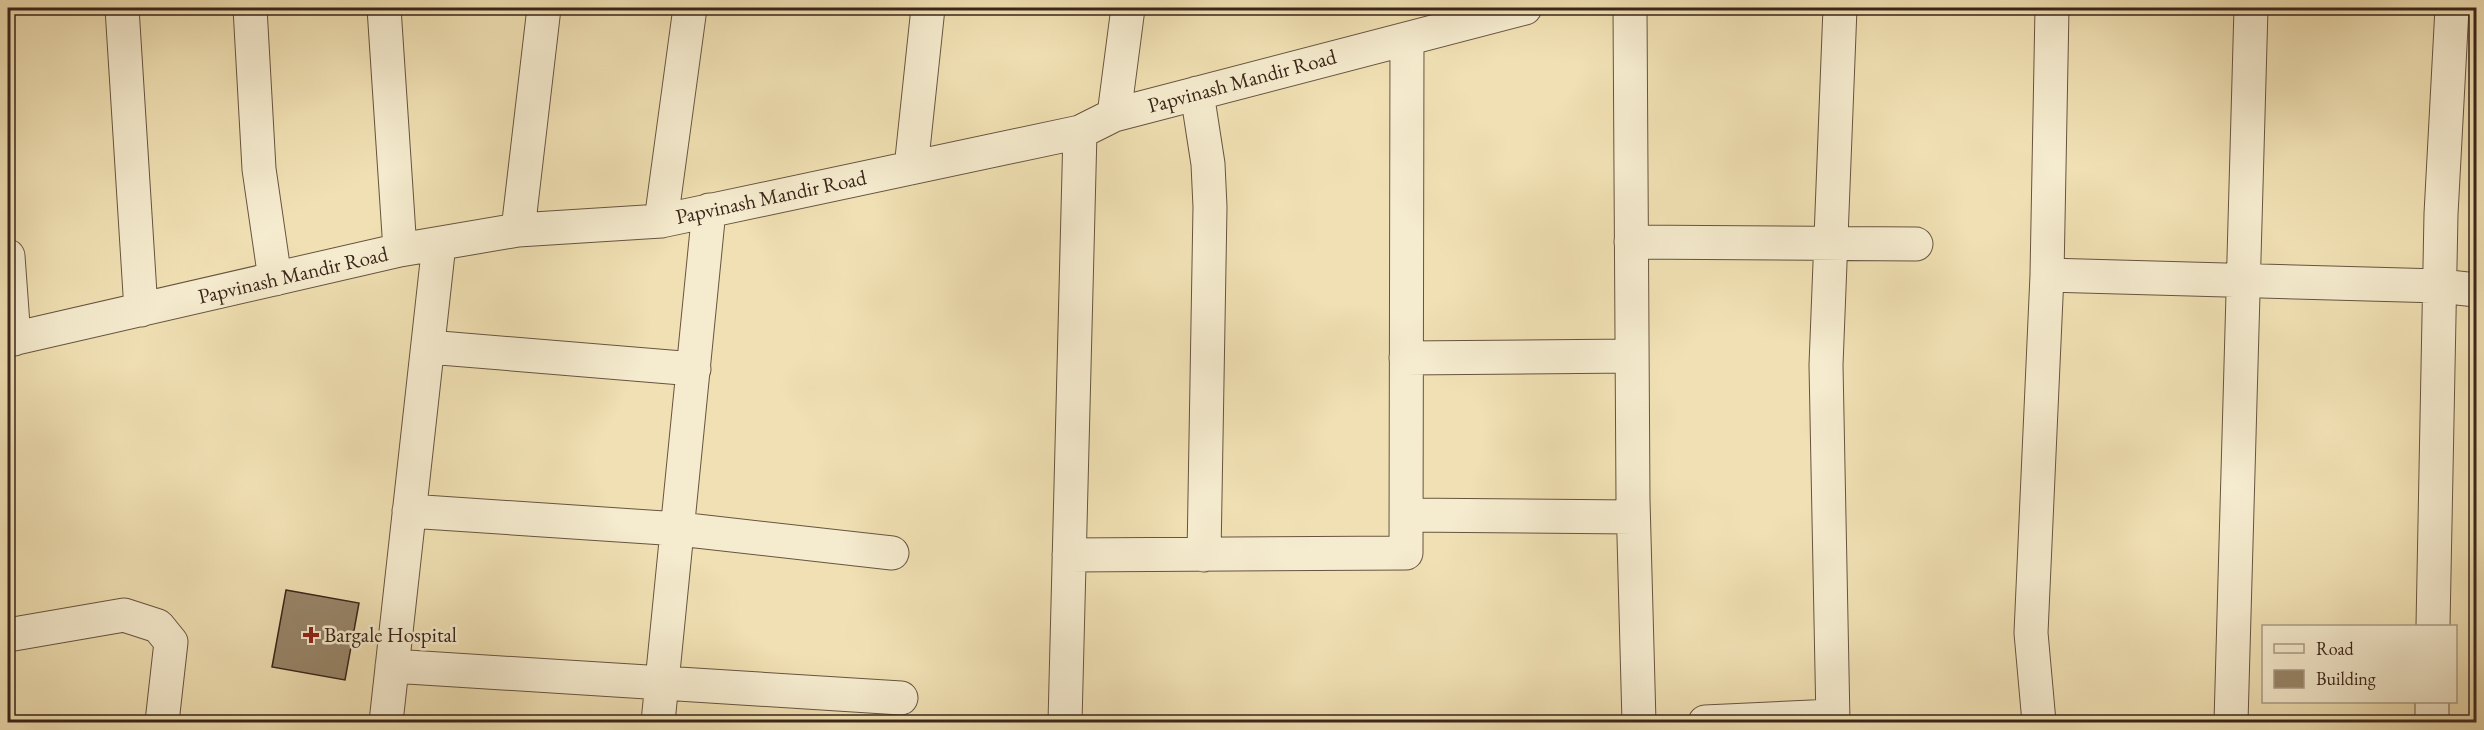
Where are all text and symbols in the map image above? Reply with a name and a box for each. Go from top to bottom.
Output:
street label: Papvinash Mandir Road [1145,42,1339,119]
street label: Papvinash Mandir Road [673,163,869,230]
street label: Papvinash Mandir Road [195,239,391,309]
place label: Bargale Hospital [324,621,457,648]
legend [2262,625,2457,703]
marker: Bargale Hospital [302,626,320,644]
text: Road [2316,637,2355,660]
text: Building [2316,667,2376,690]

